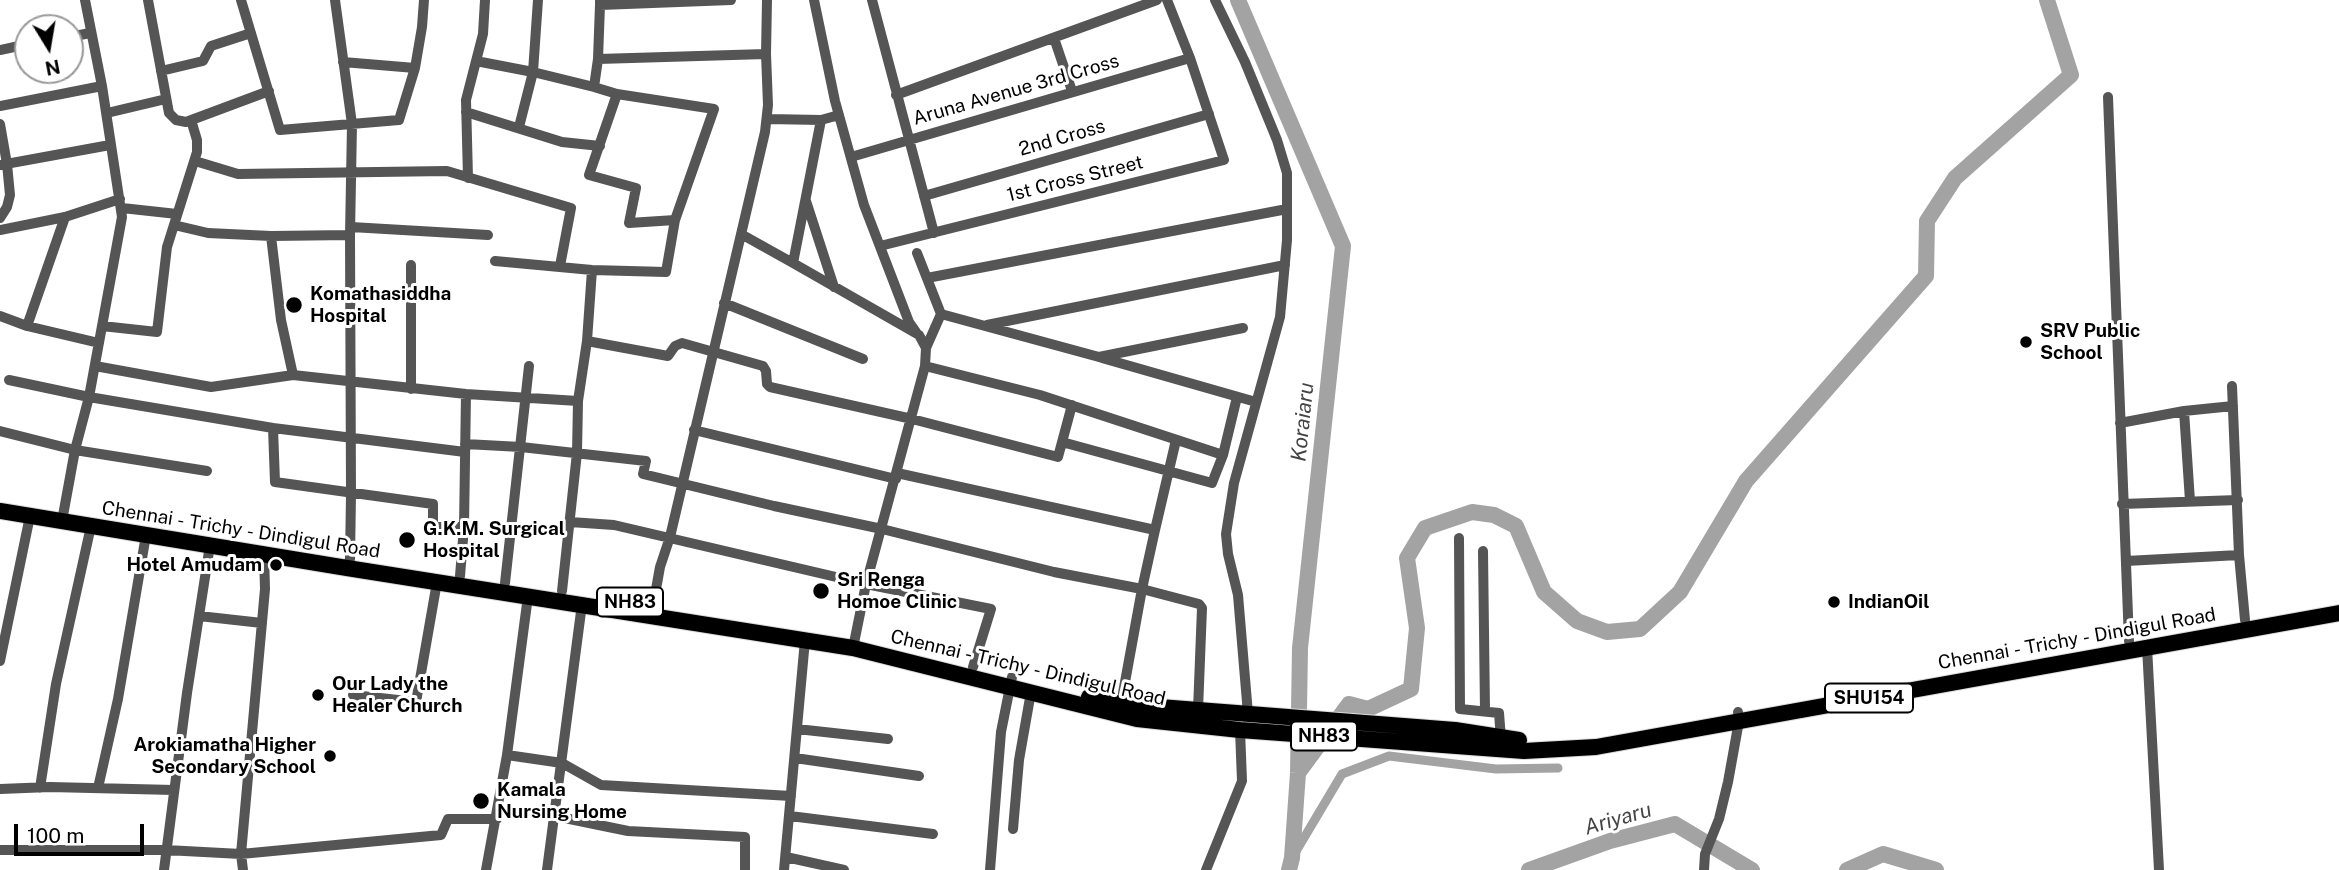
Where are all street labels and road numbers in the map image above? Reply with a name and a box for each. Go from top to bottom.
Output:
street label: Aruna Avenue 3rd Cross [910,50,1122,130]
street label: 2nd Cross [1016,115,1108,161]
street label: 1st Cross Street [1005,151,1145,207]
street label: Chennai - Trichy - Dindigul Road [100,497,382,563]
road number: NH83 [597,588,663,616]
street label: Chennai - Trichy - Dindigul Road [1936,603,2218,675]
street label: Chennai - Trichy - Dindigul Road [888,625,1168,711]
road number: SHU154 [1825,684,1913,712]
road number: NH83 [1291,722,1357,750]

